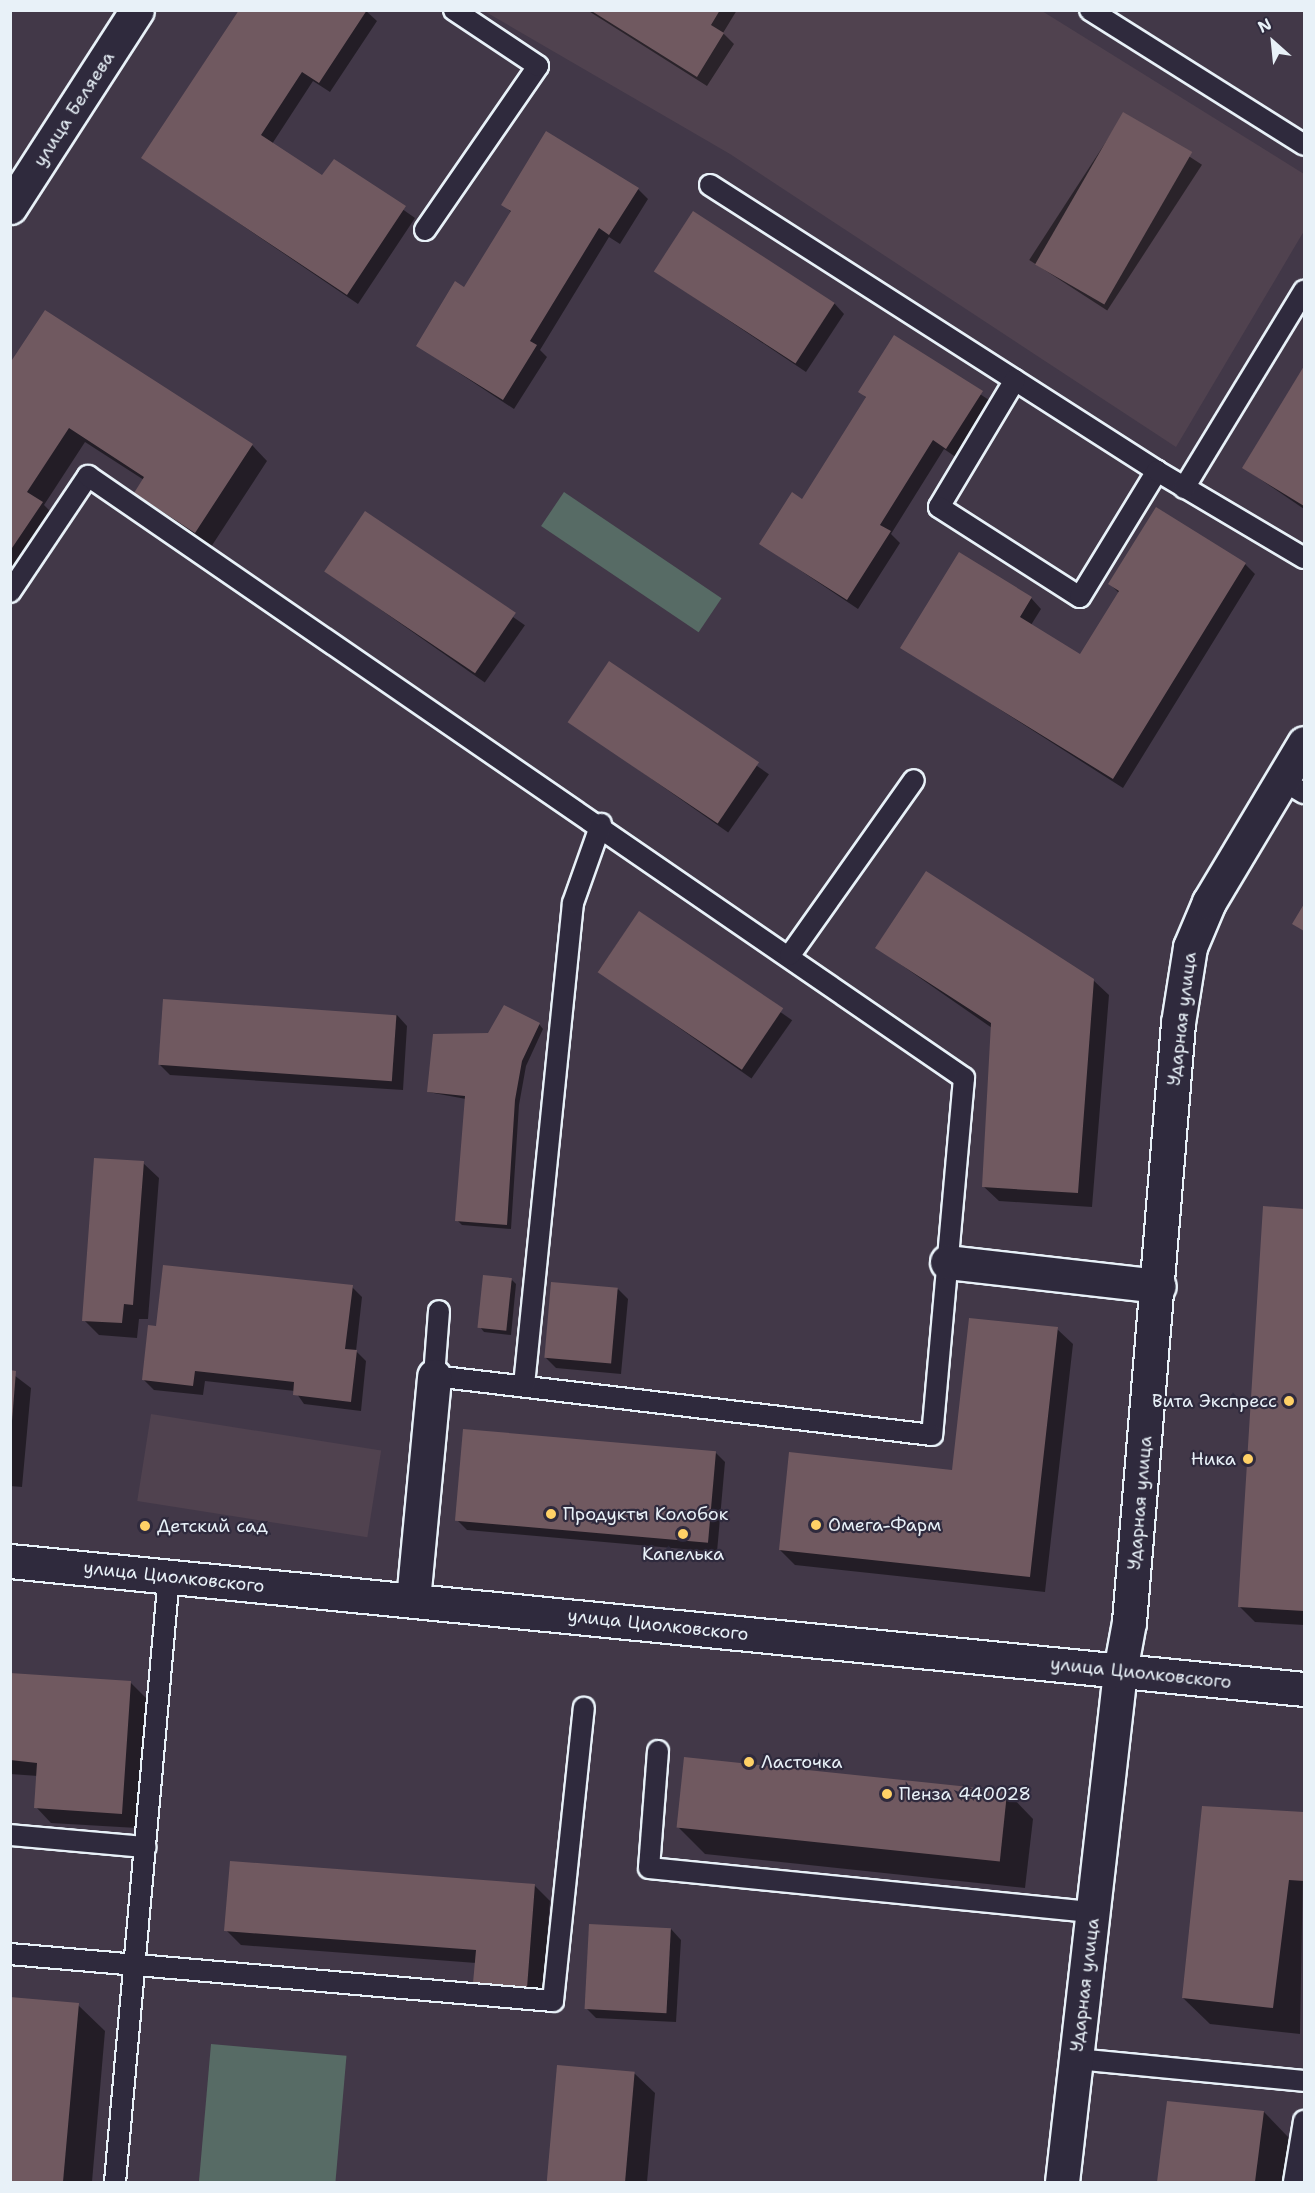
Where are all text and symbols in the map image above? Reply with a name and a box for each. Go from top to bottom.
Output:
north arrow [1243,12,1303,72]
text: N [1254,13,1275,38]
street label: улица Беляева [29,47,119,171]
street label: Ударная улица [1163,951,1201,1087]
place label: Вита Экспресс [1152,1390,1277,1412]
marker: Вита Экспресс [1282,1394,1296,1408]
street label: Ударная улица [1123,1435,1157,1571]
place label: Ника [1191,1448,1236,1470]
marker: Ника [1241,1452,1255,1466]
place label: Продукты Колобок [563,1503,728,1525]
marker: Продукты Колобок [544,1507,558,1521]
place label: Омега-Фарм [828,1514,941,1536]
place label: Детский сад [157,1515,268,1537]
marker: Омега-Фарм [809,1518,823,1532]
marker: Детский сад [138,1519,152,1533]
marker: Капелька [676,1527,690,1541]
place label: Капелька [642,1543,724,1565]
street label: улица Циолковского [82,1557,266,1597]
street label: улица Циолковского [566,1605,750,1645]
street label: улица Циолковского [1049,1653,1233,1693]
place label: Ласточка [761,1751,842,1773]
marker: Ласточка [742,1755,756,1769]
place label: Пенза 440028 [899,1783,1031,1805]
marker: Пенза 440028 [880,1787,894,1801]
street label: Ударная улица [1066,1917,1104,2053]

